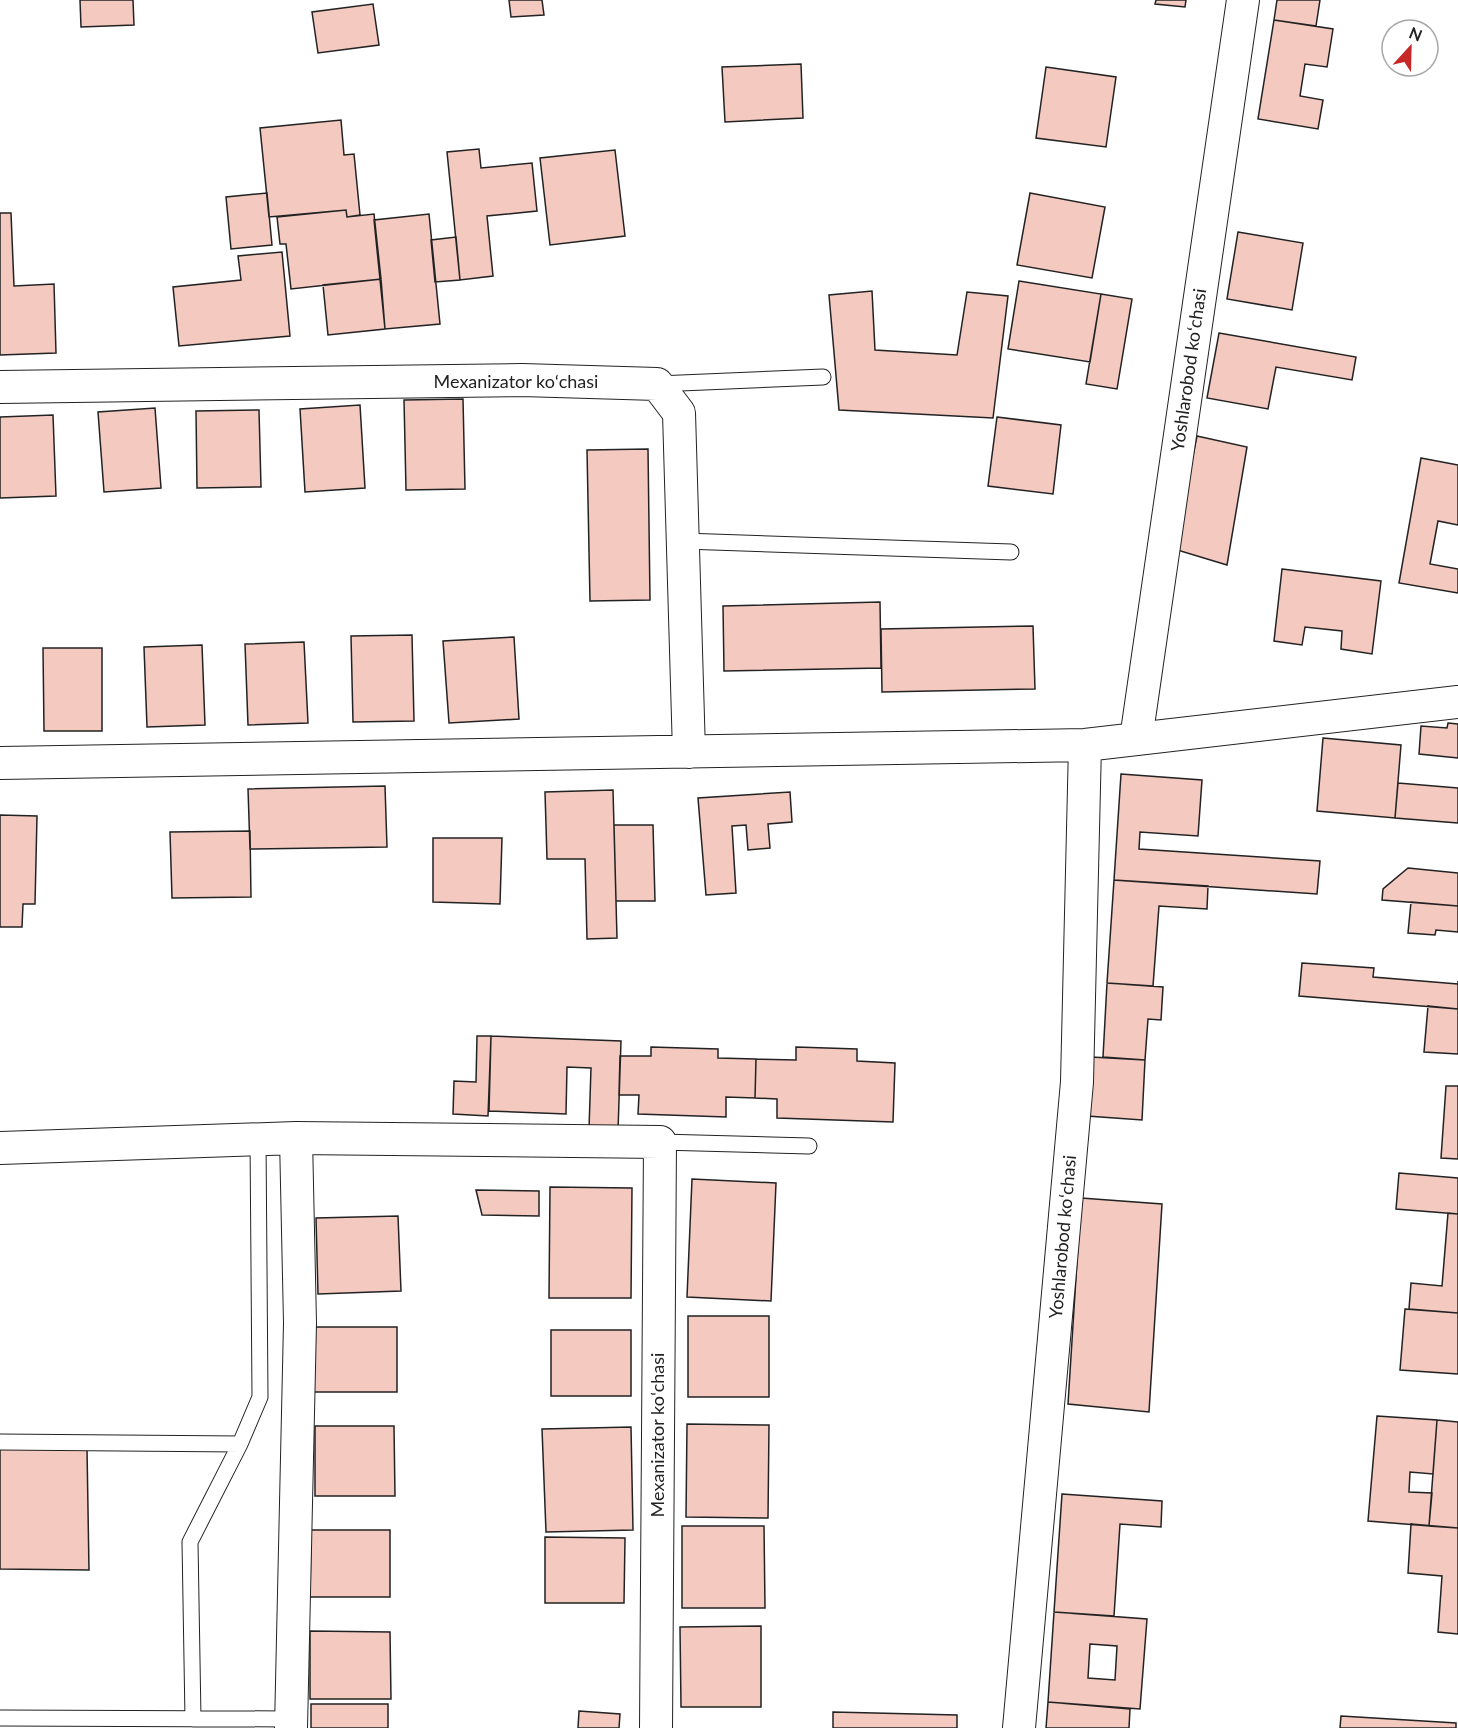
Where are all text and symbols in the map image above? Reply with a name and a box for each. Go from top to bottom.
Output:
north arrow [1380,18,1440,78]
text: N [1407,23,1425,45]
street label: Yoshlarobod koʻchasi [1166,287,1210,453]
street label: Mexanizator koʻchasi [434,370,598,392]
street label: Yoshlarobod koʻchasi [1044,1154,1080,1320]
street label: Mexanizator koʻchasi [646,1353,668,1517]

